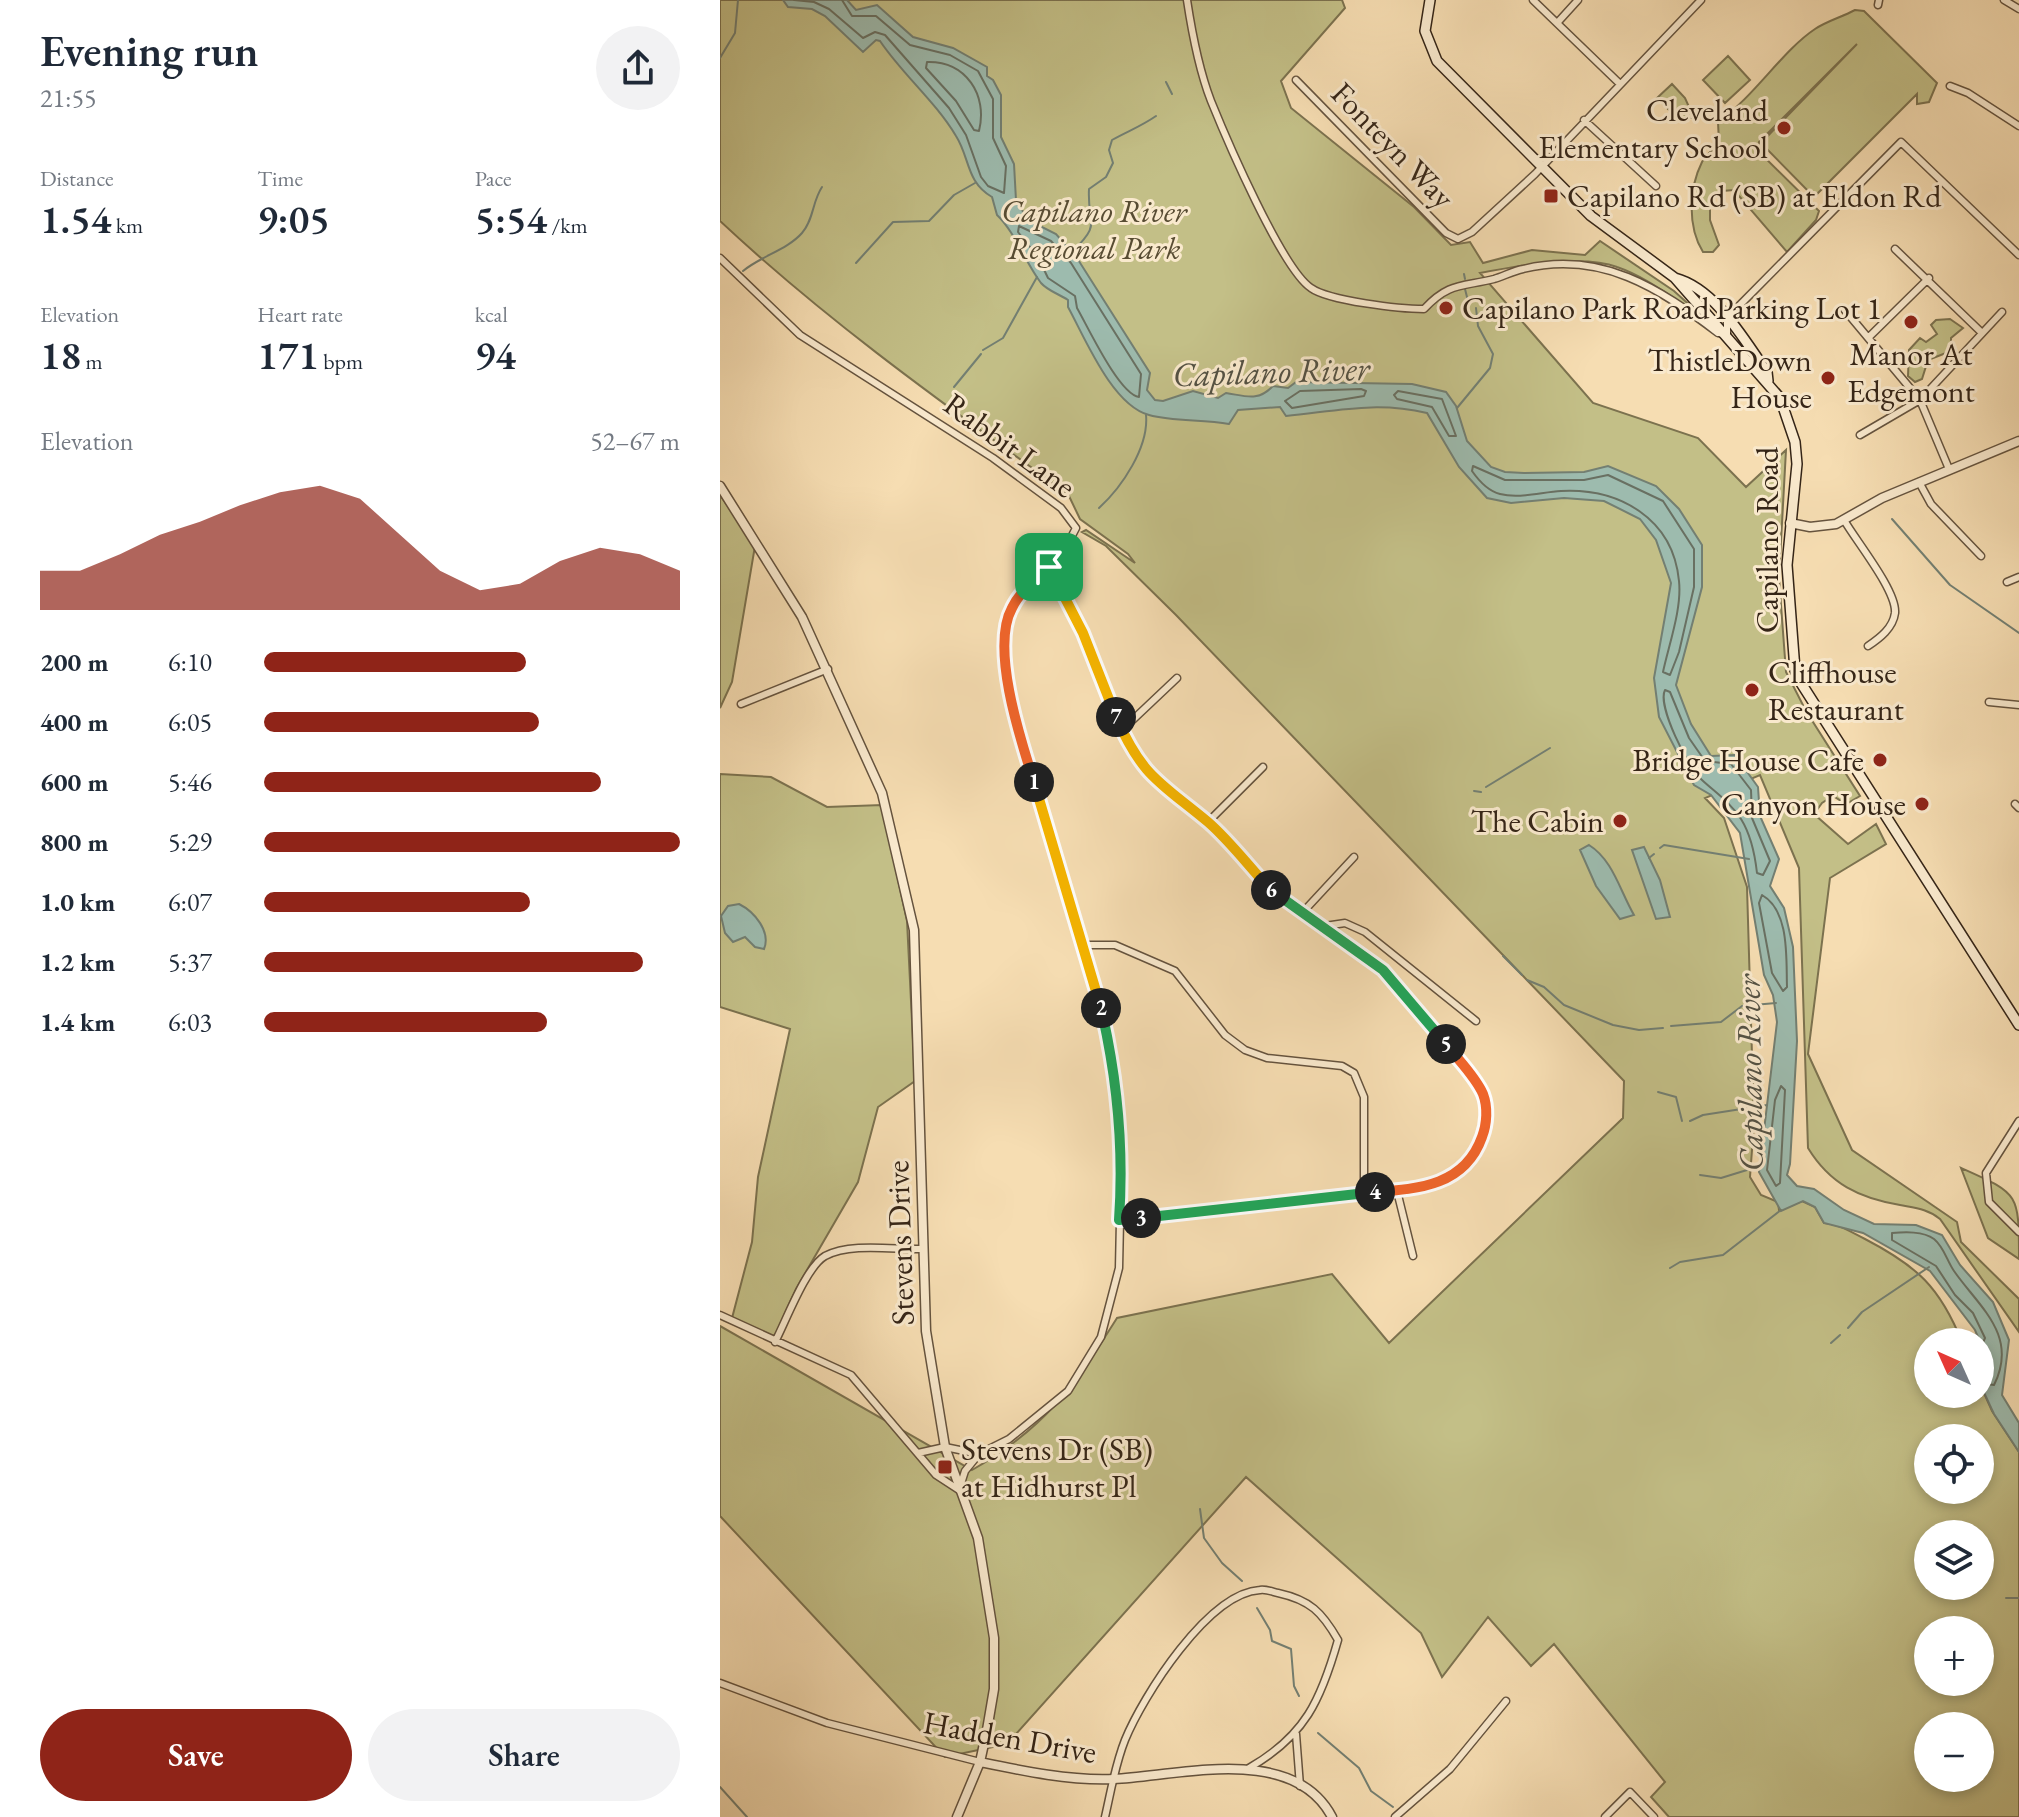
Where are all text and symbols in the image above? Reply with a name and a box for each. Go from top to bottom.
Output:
text: Evening run [40,22,259,79]
button: share [596,26,680,110]
street label: Fonteyn Way [1322,73,1465,218]
text: 21:55 [40,81,96,115]
place label: Cleveland Elementary School [1538,89,1769,168]
marker: Cleveland Elementary School [1775,119,1793,137]
text: Distance [40,164,113,193]
text: Time [257,164,303,193]
text: Pace [475,164,512,193]
place label: Capilano Rd (SB) at Eldon Rd [1567,175,1942,217]
marker: Capilano Rd (SB) at Eldon Rd [1542,187,1560,205]
park label: Capilano River Regional Park [1001,190,1189,269]
text: 1.54 [40,193,111,245]
text: 9:05 [257,193,330,245]
text: 5:54 [475,193,547,245]
text: km [111,211,143,240]
text: /km [547,211,588,240]
place label: Capilano Park Road Parking Lot 1 [1462,287,1882,329]
marker: Capilano Park Road Parking Lot 1 [1437,299,1455,317]
text: Elevation [40,300,119,329]
text: Heart rate [257,300,343,329]
text: kcal [475,300,508,329]
marker: Manor At Edgemont [1902,313,1920,331]
text: 18 [40,329,81,381]
text: 171 [257,329,319,381]
text: 94 [475,329,516,381]
place label: Manor At Edgemont [1847,333,1975,412]
place label: ThistleDown House [1647,339,1812,418]
water label: Capilano River [1172,346,1372,396]
text: m [81,347,103,376]
text: bpm [319,347,363,376]
marker: ThistleDown House [1819,369,1837,387]
street label: Rabbit Lane [935,383,1085,507]
text: Elevation [40,424,134,458]
text: 52–67 m [590,424,680,458]
street label: Capilano Road [1746,446,1788,633]
pin [1015,533,1083,601]
icon: arrive [1027,545,1071,589]
text: 200 m [40,645,108,679]
text: 6:10 [168,645,212,679]
place label: Cliffhouse Restaurant [1768,651,1904,730]
marker: Cliffhouse Restaurant [1743,681,1761,699]
pin: 7 [1096,697,1136,737]
text: 7 [1110,702,1122,731]
text: 400 m [40,705,108,739]
text: 6:05 [168,705,212,739]
place label: Bridge House Cafe [1633,739,1864,781]
marker: Bridge House Cafe [1871,751,1889,769]
pin: 1 [1014,762,1054,802]
text: 600 m [40,765,108,799]
text: 5:46 [168,765,212,799]
text: 1 [1028,767,1040,796]
place label: Canyon House [1721,783,1906,825]
marker: Canyon House [1913,795,1931,813]
place label: The Cabin [1470,800,1604,842]
marker: The Cabin [1611,812,1629,830]
text: 800 m [40,825,108,859]
text: 5:29 [168,825,212,859]
pin: 6 [1251,870,1291,910]
text: 6 [1265,875,1277,904]
text: 1.0 km [40,885,115,919]
text: 6:07 [168,885,212,919]
text: 1.2 km [40,945,115,979]
text: 5:37 [168,945,212,979]
water label: Capilano River [1725,972,1773,1172]
pin: 2 [1081,988,1121,1028]
text: 2 [1095,993,1107,1022]
text: 1.4 km [40,1005,115,1039]
text: 6:03 [168,1005,212,1039]
pin: 5 [1426,1024,1466,1064]
text: 5 [1440,1029,1452,1058]
street label: Stevens Drive [876,1160,924,1326]
pin: 4 [1355,1172,1395,1212]
text: 4 [1369,1177,1381,1206]
pin: 3 [1121,1198,1161,1238]
text: 3 [1135,1203,1147,1232]
north arrow [1914,1328,1994,1408]
map controls [1914,1328,1994,1792]
button: locate [1914,1424,1994,1504]
place label: Stevens Dr (SB) at Hidhurst Pl [961,1428,1153,1507]
marker: Stevens Dr (SB) at Hidhurst Pl [936,1458,954,1476]
button: layers [1914,1520,1994,1600]
button: + [1914,1616,1994,1696]
street label: Hadden Drive [920,1701,1100,1773]
button: Save [40,1709,352,1801]
button: Share [368,1709,680,1801]
button: − [1914,1712,1994,1792]

